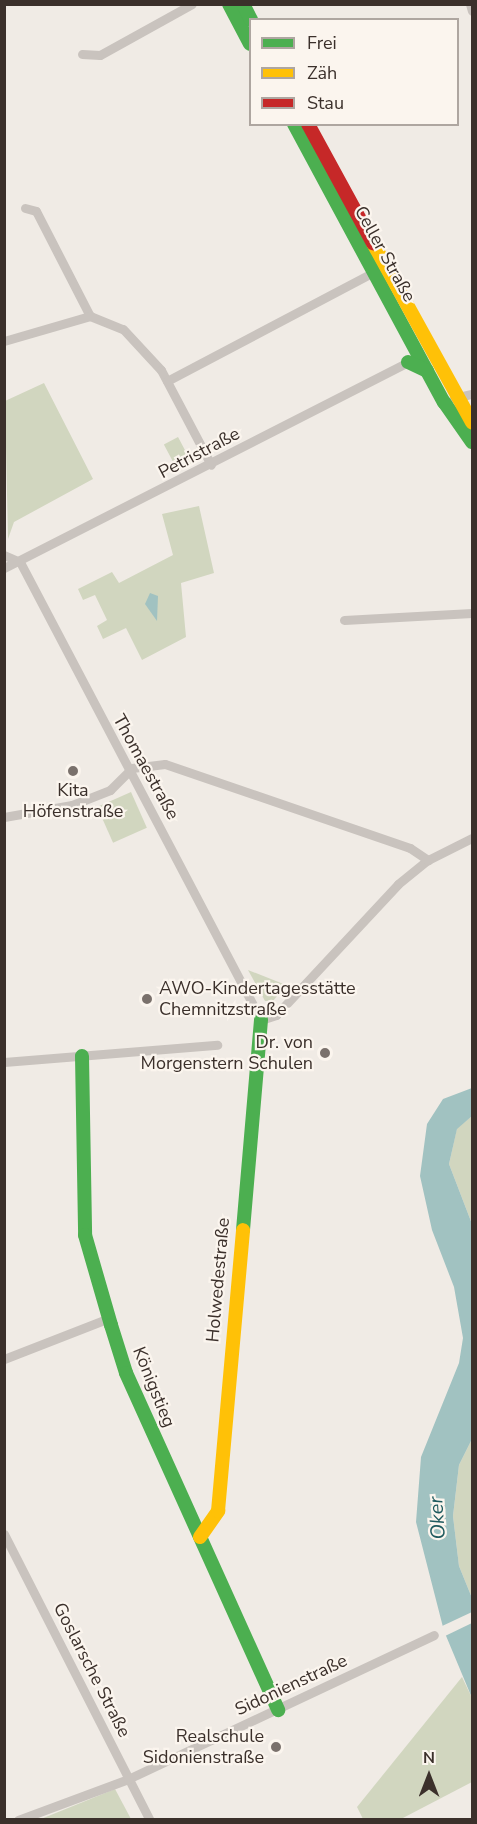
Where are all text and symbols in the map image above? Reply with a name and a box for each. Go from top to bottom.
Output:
legend [249,18,459,126]
text: Frei [307,31,337,55]
text: Zäh [307,61,337,85]
text: Stau [307,91,344,115]
street label: Celler Straße [350,202,420,306]
street label: Petristraße [155,423,243,483]
street label: Thomaestraße [108,711,184,823]
marker: Kita Höfenstraße [66,764,80,778]
place label: Kita Höfenstraße [23,780,123,822]
place label: AWO-Kindertagesstätte Chemnitzstraße [159,978,356,1020]
marker: AWO-Kindertagesstätte Chemnitzstraße [140,992,154,1006]
place label: Dr. von Morgenstern Schulen [141,1032,313,1074]
marker: Dr. von Morgenstern Schulen [318,1046,332,1060]
street label: Holwedestraße [202,1217,234,1343]
street label: Königstieg [128,1343,180,1431]
water label: Oker [424,1496,450,1540]
street label: Goslarsche Straße [49,1599,135,1741]
street label: Sidonienstraße [231,1650,351,1720]
place label: Realschule Sidonienstraße [143,1726,264,1768]
marker: Realschule Sidonienstraße [269,1740,283,1754]
north arrow [399,1746,459,1806]
text: N [423,1747,435,1769]

